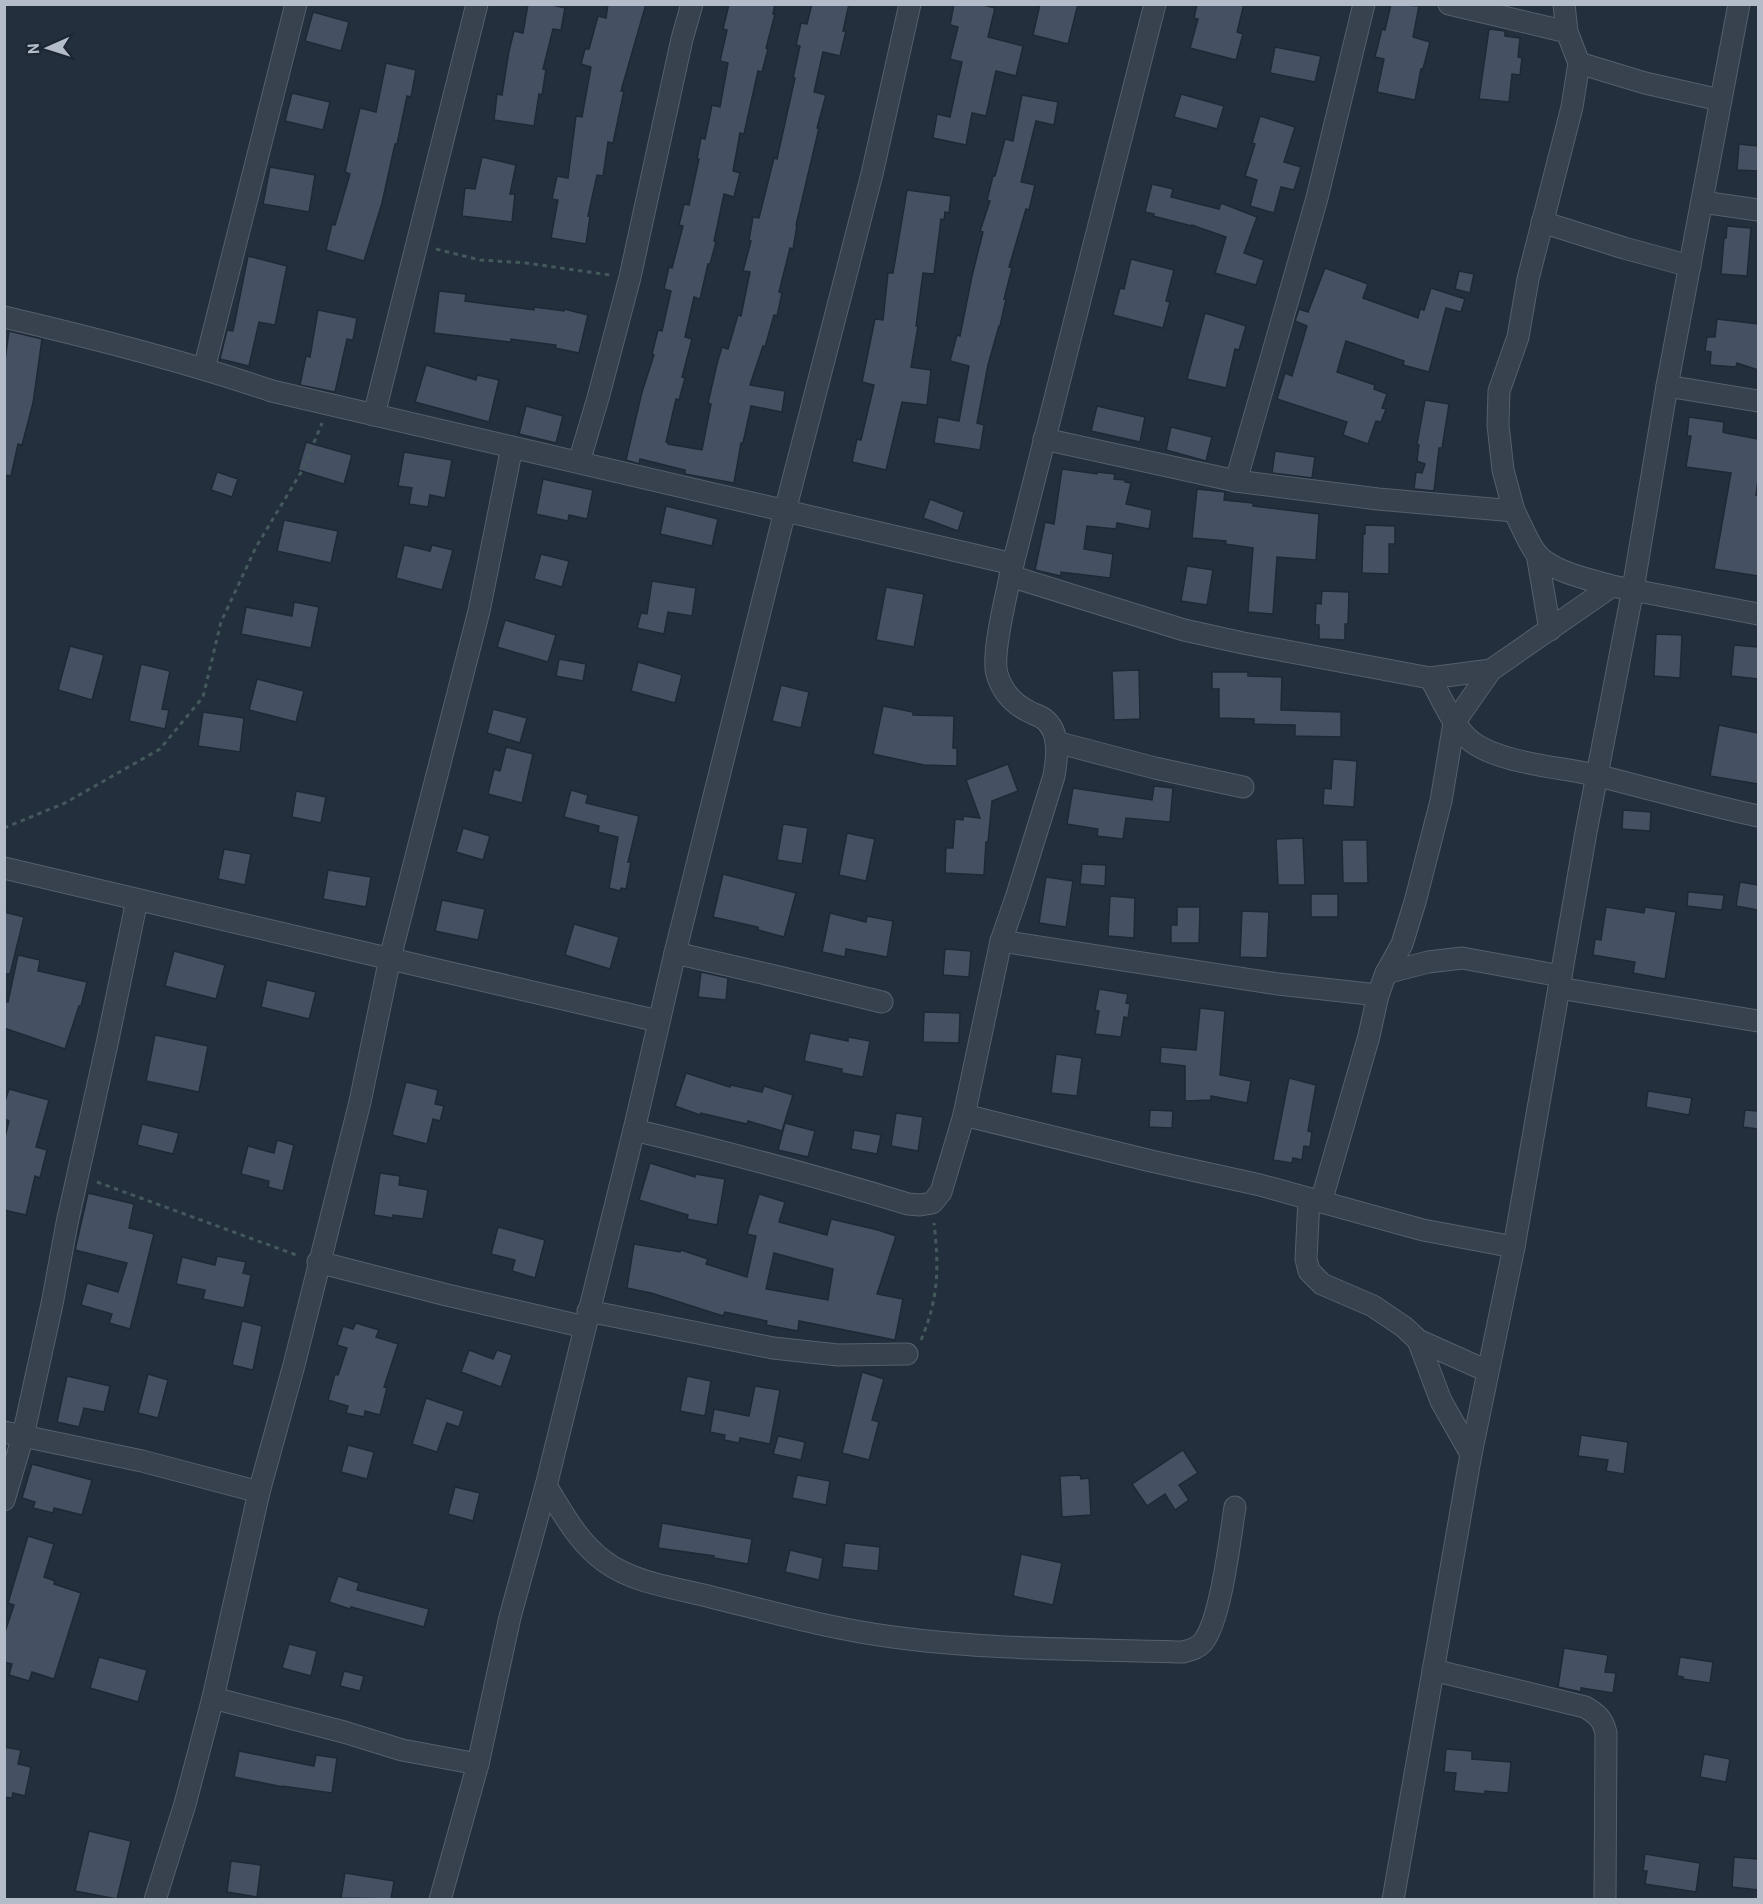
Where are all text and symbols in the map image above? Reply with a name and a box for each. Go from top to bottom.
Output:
north arrow [18,18,78,78]
text: N [23,43,42,55]

